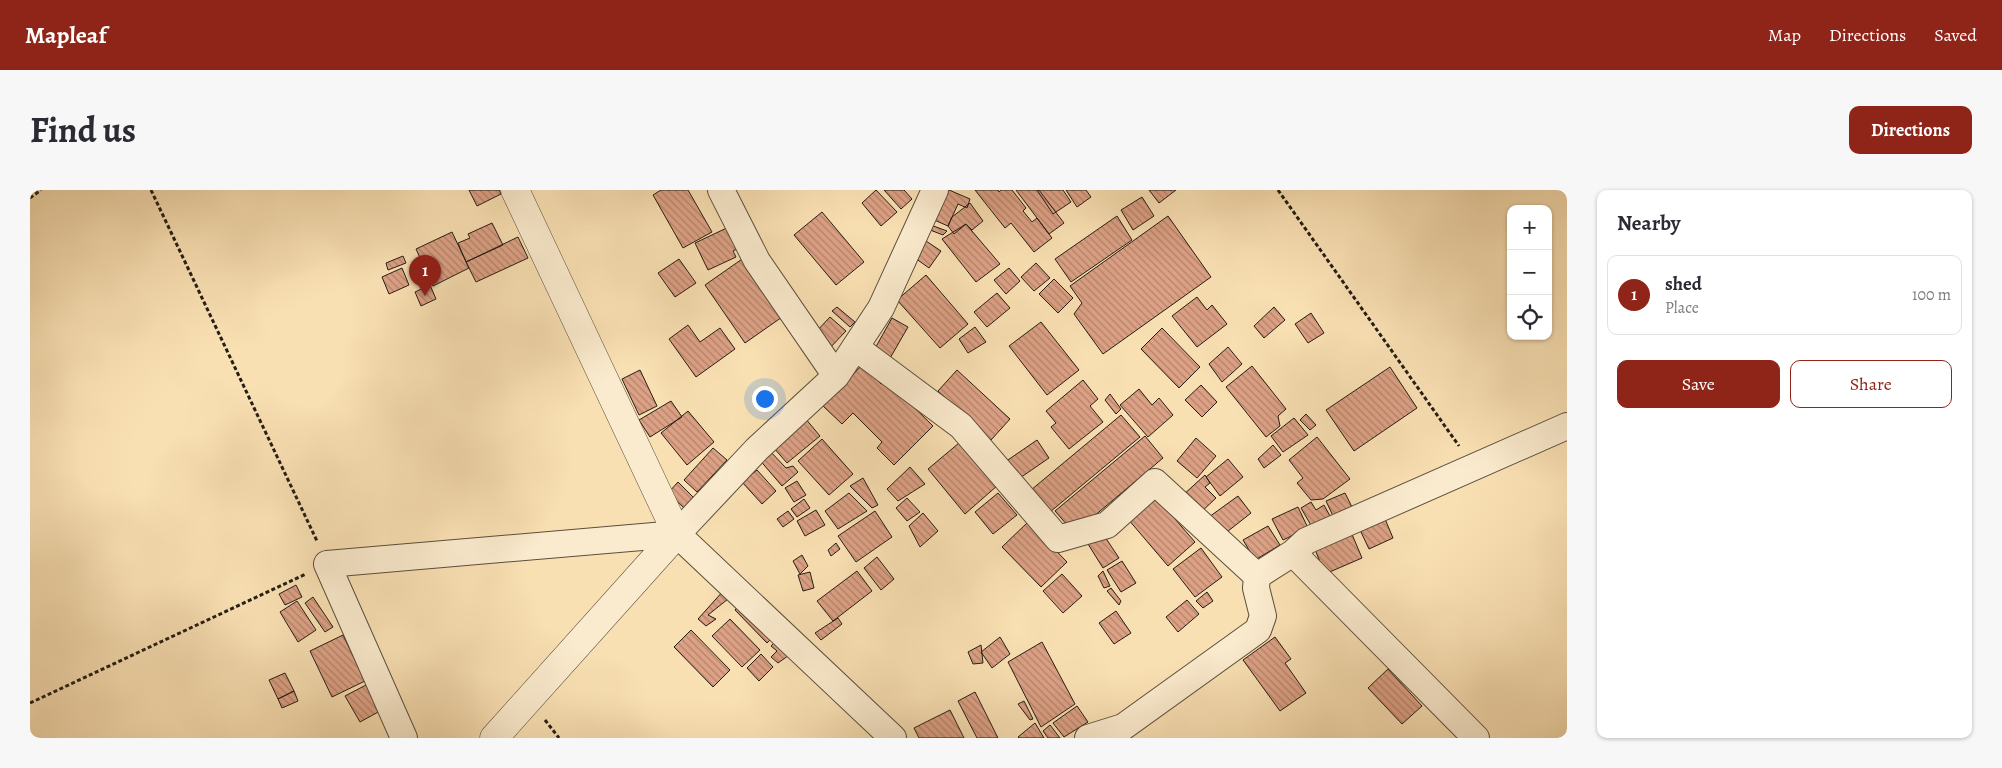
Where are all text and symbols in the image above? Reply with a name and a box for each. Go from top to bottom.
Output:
text: Mapleaf [25,19,107,51]
text: Map [1768,23,1801,47]
text: Directions [1829,23,1906,47]
text: Saved [1934,23,1977,47]
text: Find us [30,106,136,154]
button: Directions [1849,106,1972,154]
map controls [1507,205,1552,340]
button: + [1507,205,1552,250]
text: Nearby [1617,209,1680,237]
button: − [1507,250,1552,295]
pin: 1 [409,255,441,296]
text: shed [1665,271,1702,297]
text: 1 [1631,284,1637,306]
text: 100 m [1912,284,1951,306]
button: locate [1507,295,1552,340]
text: Place [1665,297,1699,319]
button: Save [1617,360,1780,408]
button: Share [1790,360,1952,408]
your location [752,386,778,412]

